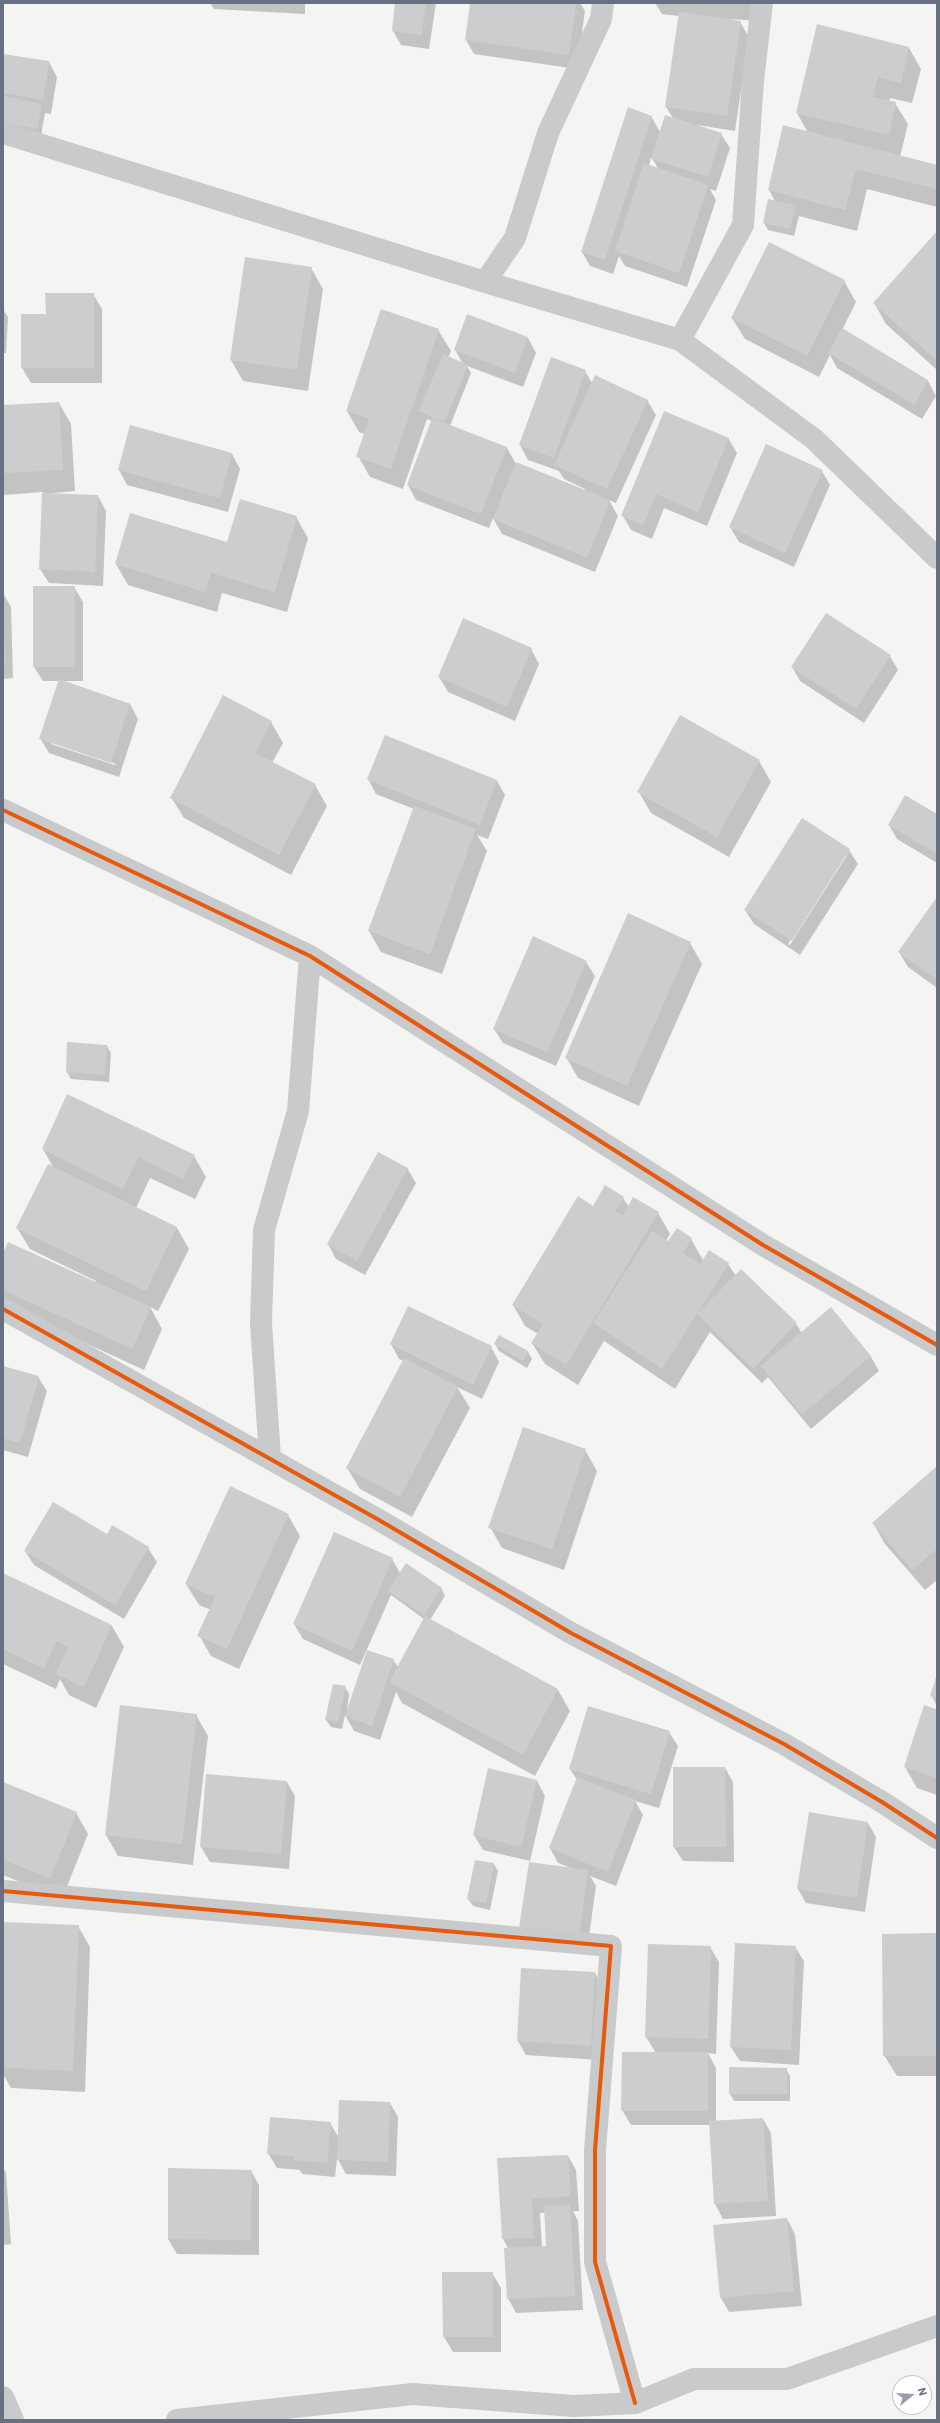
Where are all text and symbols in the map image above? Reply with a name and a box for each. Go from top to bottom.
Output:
north arrow [892,2375,932,2415]
text: N [915,2386,930,2398]

